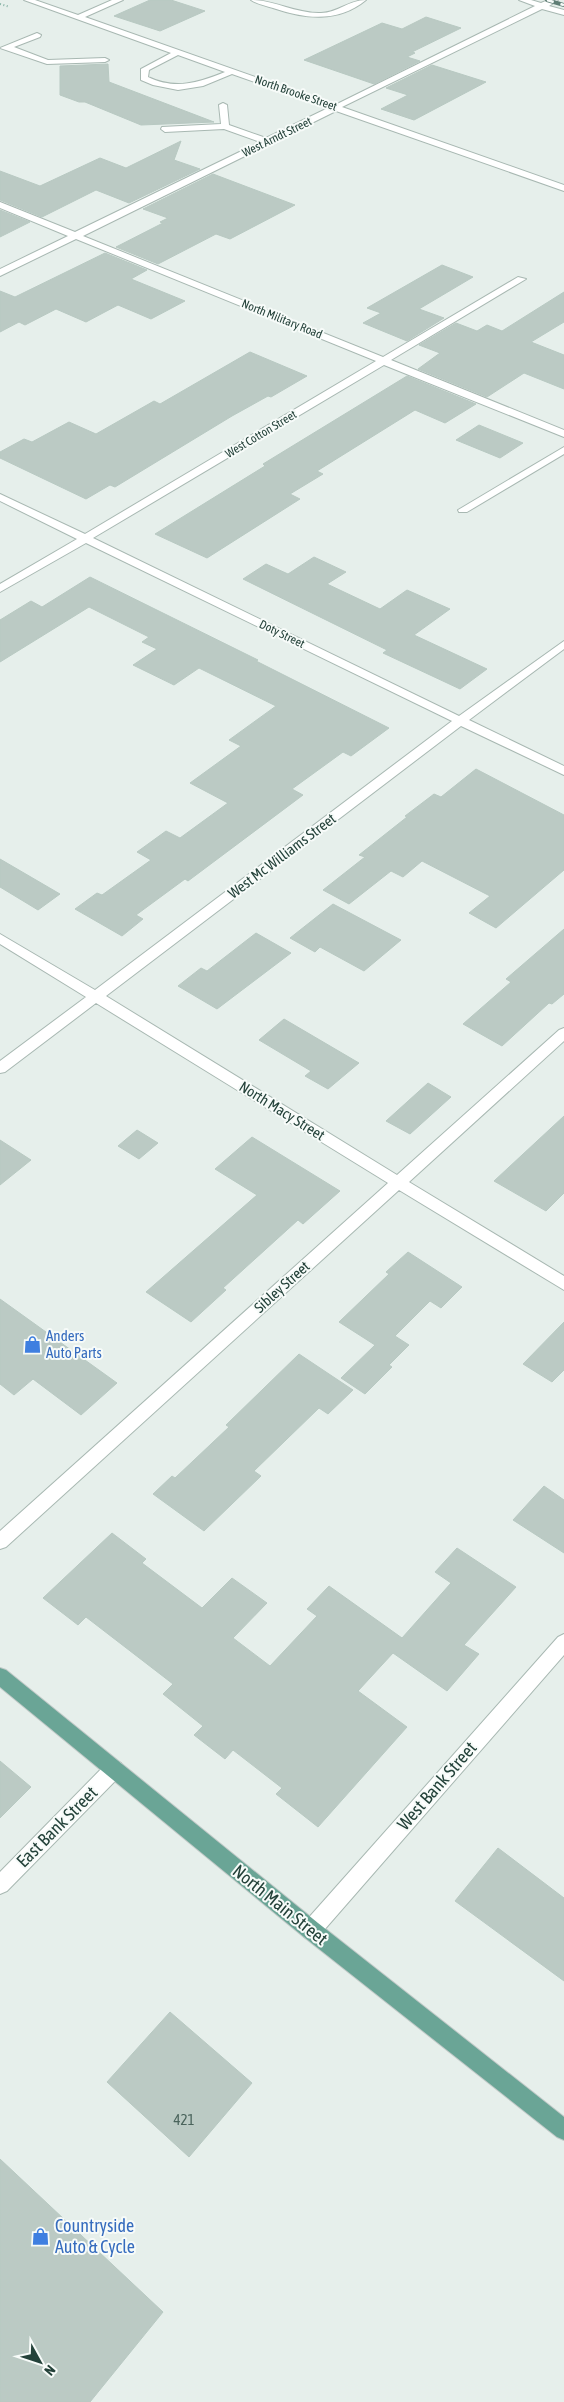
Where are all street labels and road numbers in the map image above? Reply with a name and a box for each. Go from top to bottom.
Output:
street label: North Brooke Street [253,72,339,114]
street label: West Arndt Street [240,114,314,160]
street label: North Military Road [240,296,324,342]
street label: West Cotton Street [223,407,300,461]
street label: Doty Street [257,617,307,651]
street label: West Mc Williams Street [225,810,339,902]
street label: North Macy Street [236,1078,328,1144]
street label: Sibley Street [251,1257,313,1316]
street label: West Bank Street [393,1737,481,1834]
street label: East Bank Street [12,1782,101,1871]
street label: North Main Street [229,1860,332,1949]

